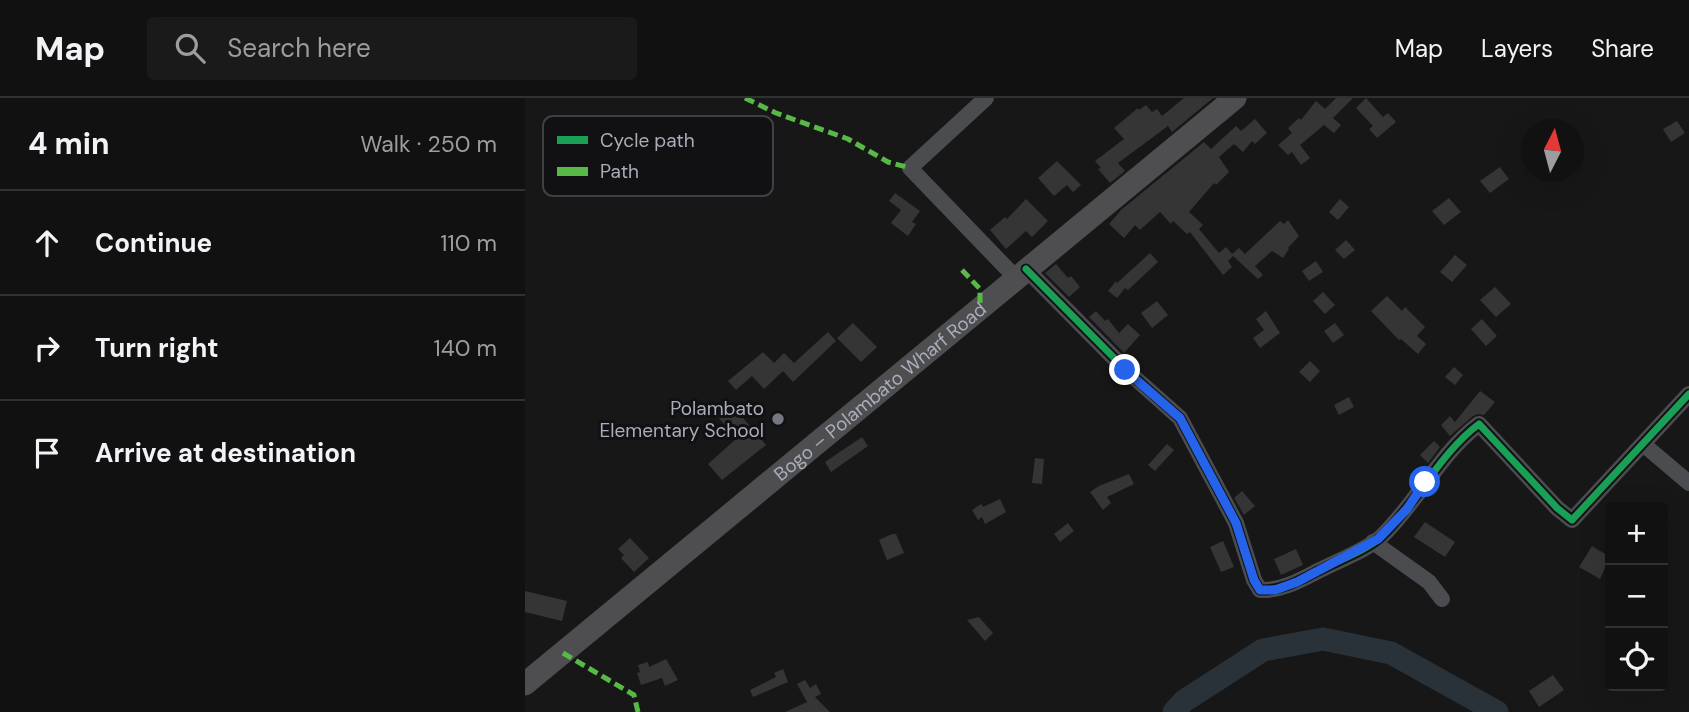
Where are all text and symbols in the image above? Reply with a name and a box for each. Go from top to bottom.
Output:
search box [147,17,637,80]
text: Map [35,27,105,70]
icon: search [171,29,209,67]
text: Search here [227,31,371,65]
text: Map [1395,33,1443,64]
text: Layers [1481,33,1553,64]
text: Share [1591,33,1654,64]
legend [543,116,773,196]
north arrow [1521,119,1584,182]
text: 4 min [28,124,110,163]
text: Cycle path [600,128,695,153]
text: Walk · 250 m [360,129,497,159]
text: Path [600,159,639,184]
icon: ahead [28,224,66,262]
text: Continue [95,226,212,260]
text: 110 m [440,228,497,258]
street label: Bogo – Polambato Wharf Road [768,296,991,486]
icon: right [28,329,66,367]
text: Turn right [95,331,219,365]
text: 140 m [434,333,497,363]
route end [1109,354,1140,385]
place label: Polambato Elementary School [600,396,764,443]
marker: Polambato Elementary School [770,411,786,427]
icon: arrive [28,434,66,472]
text: Arrive at destination [95,436,356,470]
route start [1409,466,1440,497]
map controls [1605,502,1668,691]
button: + [1605,502,1668,565]
button: − [1605,565,1668,628]
button: locate [1605,628,1668,691]

